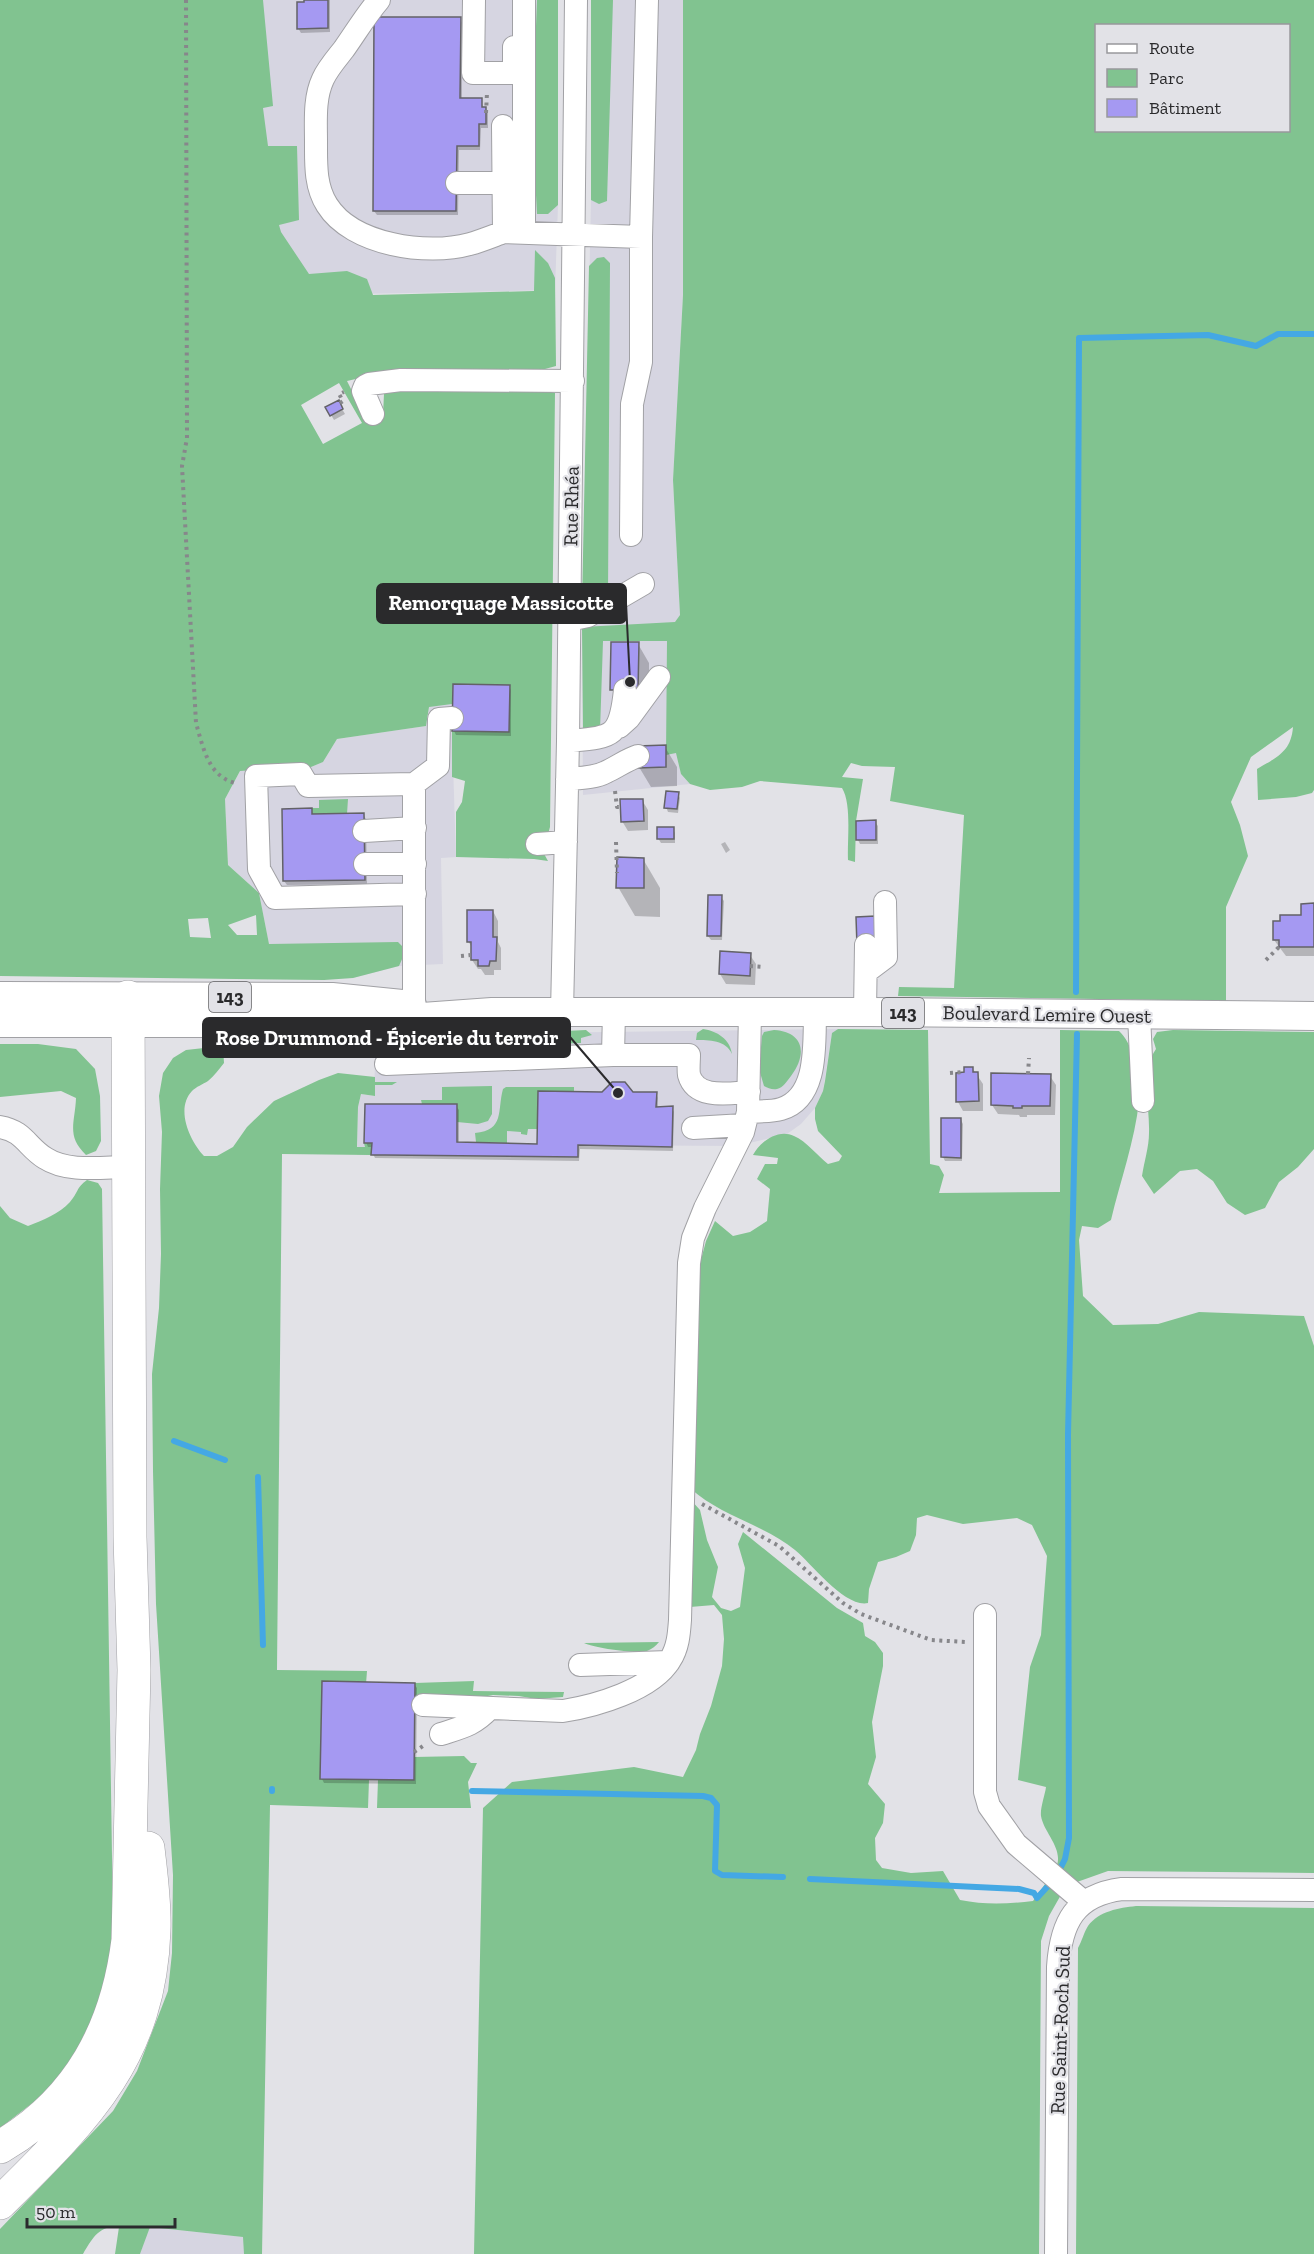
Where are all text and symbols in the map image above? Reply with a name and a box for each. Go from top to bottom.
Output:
legend [1095,24,1290,132]
text: Route [1149,37,1194,59]
text: Parc [1149,67,1184,89]
text: Bâtiment [1149,97,1222,119]
street label: Rue Rhéa [558,465,584,546]
callout: Remorquage Massicotte [377,584,626,623]
text: Remorquage Massicotte [388,590,614,615]
road number: 143 [209,982,251,1012]
road number: 143 [882,998,924,1028]
street label: Boulevard Lemire Ouest [943,1000,1152,1028]
callout: Rose Drummond - Épicerie du terroir [203,1018,570,1057]
text: Rose Drummond - Épicerie du terroir [215,1025,559,1050]
street label: Rue Saint-Roch Sud [1045,1945,1075,2115]
scale bar [27,2191,176,2229]
text: 50 m [36,2201,76,2223]

